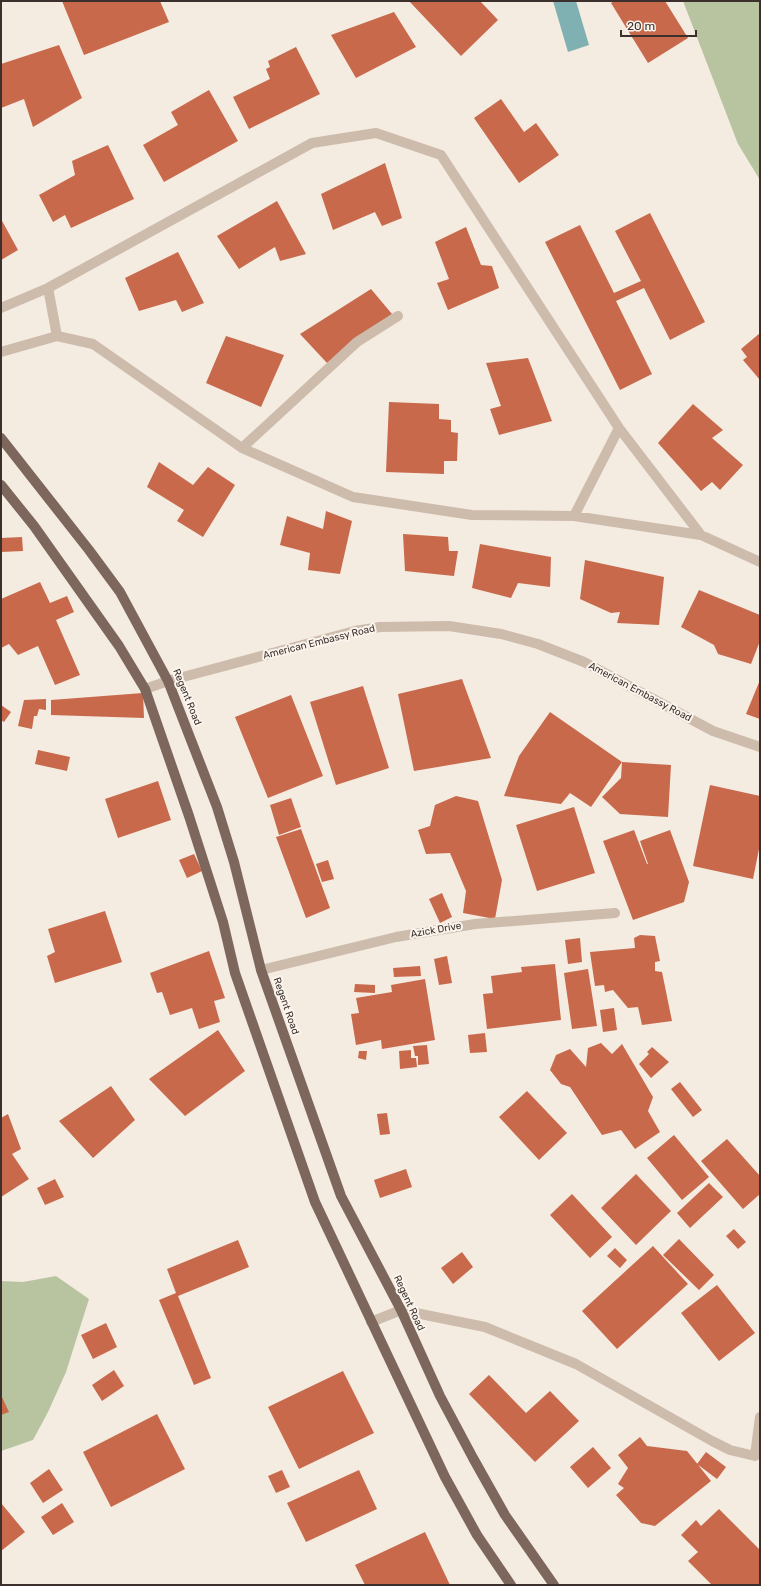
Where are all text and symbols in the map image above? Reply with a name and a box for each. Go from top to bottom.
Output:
scale bar [621,12,696,38]
text: 20 m [627,19,655,33]
street label: American Embassy Road [262,622,376,662]
street label: American Embassy Road [586,660,694,724]
street label: Regent Road [170,667,204,727]
street label: Azick Drive [410,920,463,940]
street label: Regent Road [271,976,301,1036]
street label: Regent Road [391,1273,427,1333]

